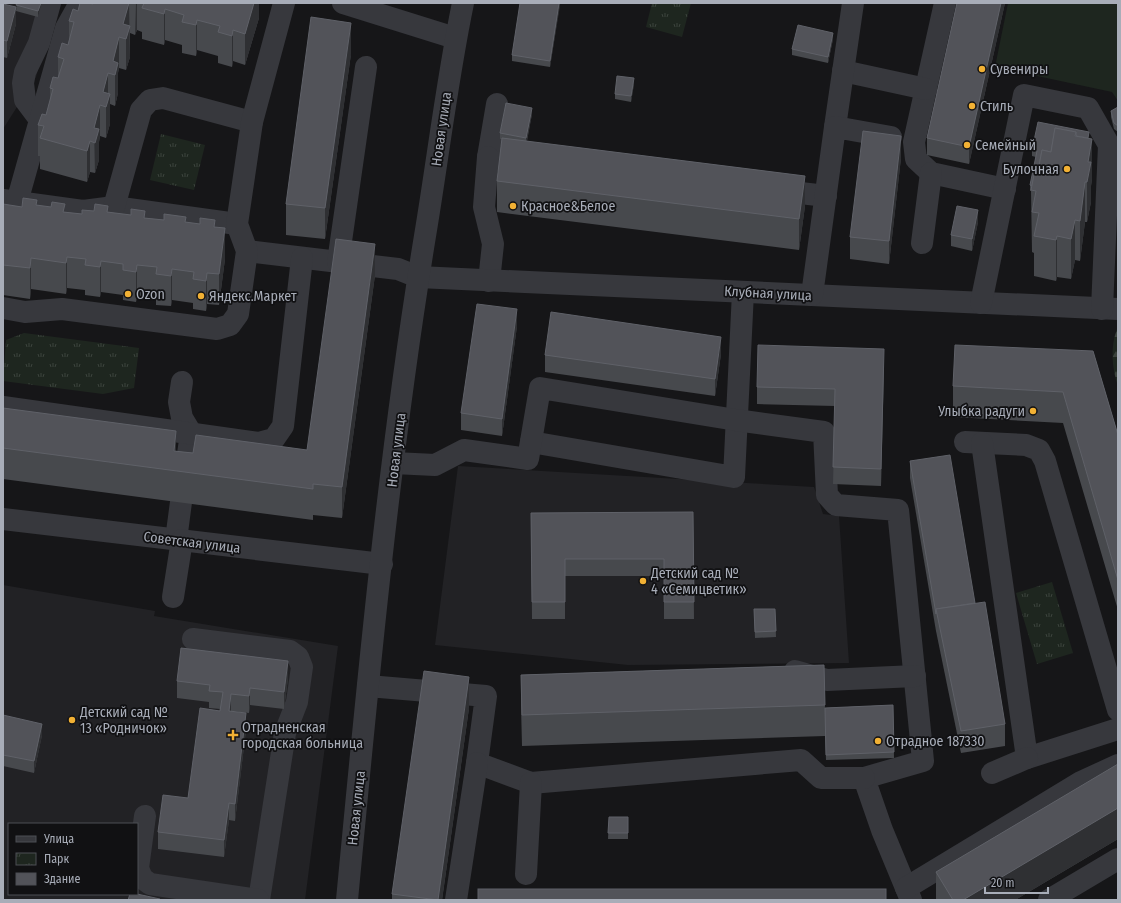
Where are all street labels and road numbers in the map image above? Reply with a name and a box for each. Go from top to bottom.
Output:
street label: Новая улица [428,91,455,167]
street label: Клубная улица [724,283,812,304]
street label: Новая улица [383,412,410,488]
street label: Советская улица [142,528,242,557]
street label: Новая улица [344,770,369,846]

